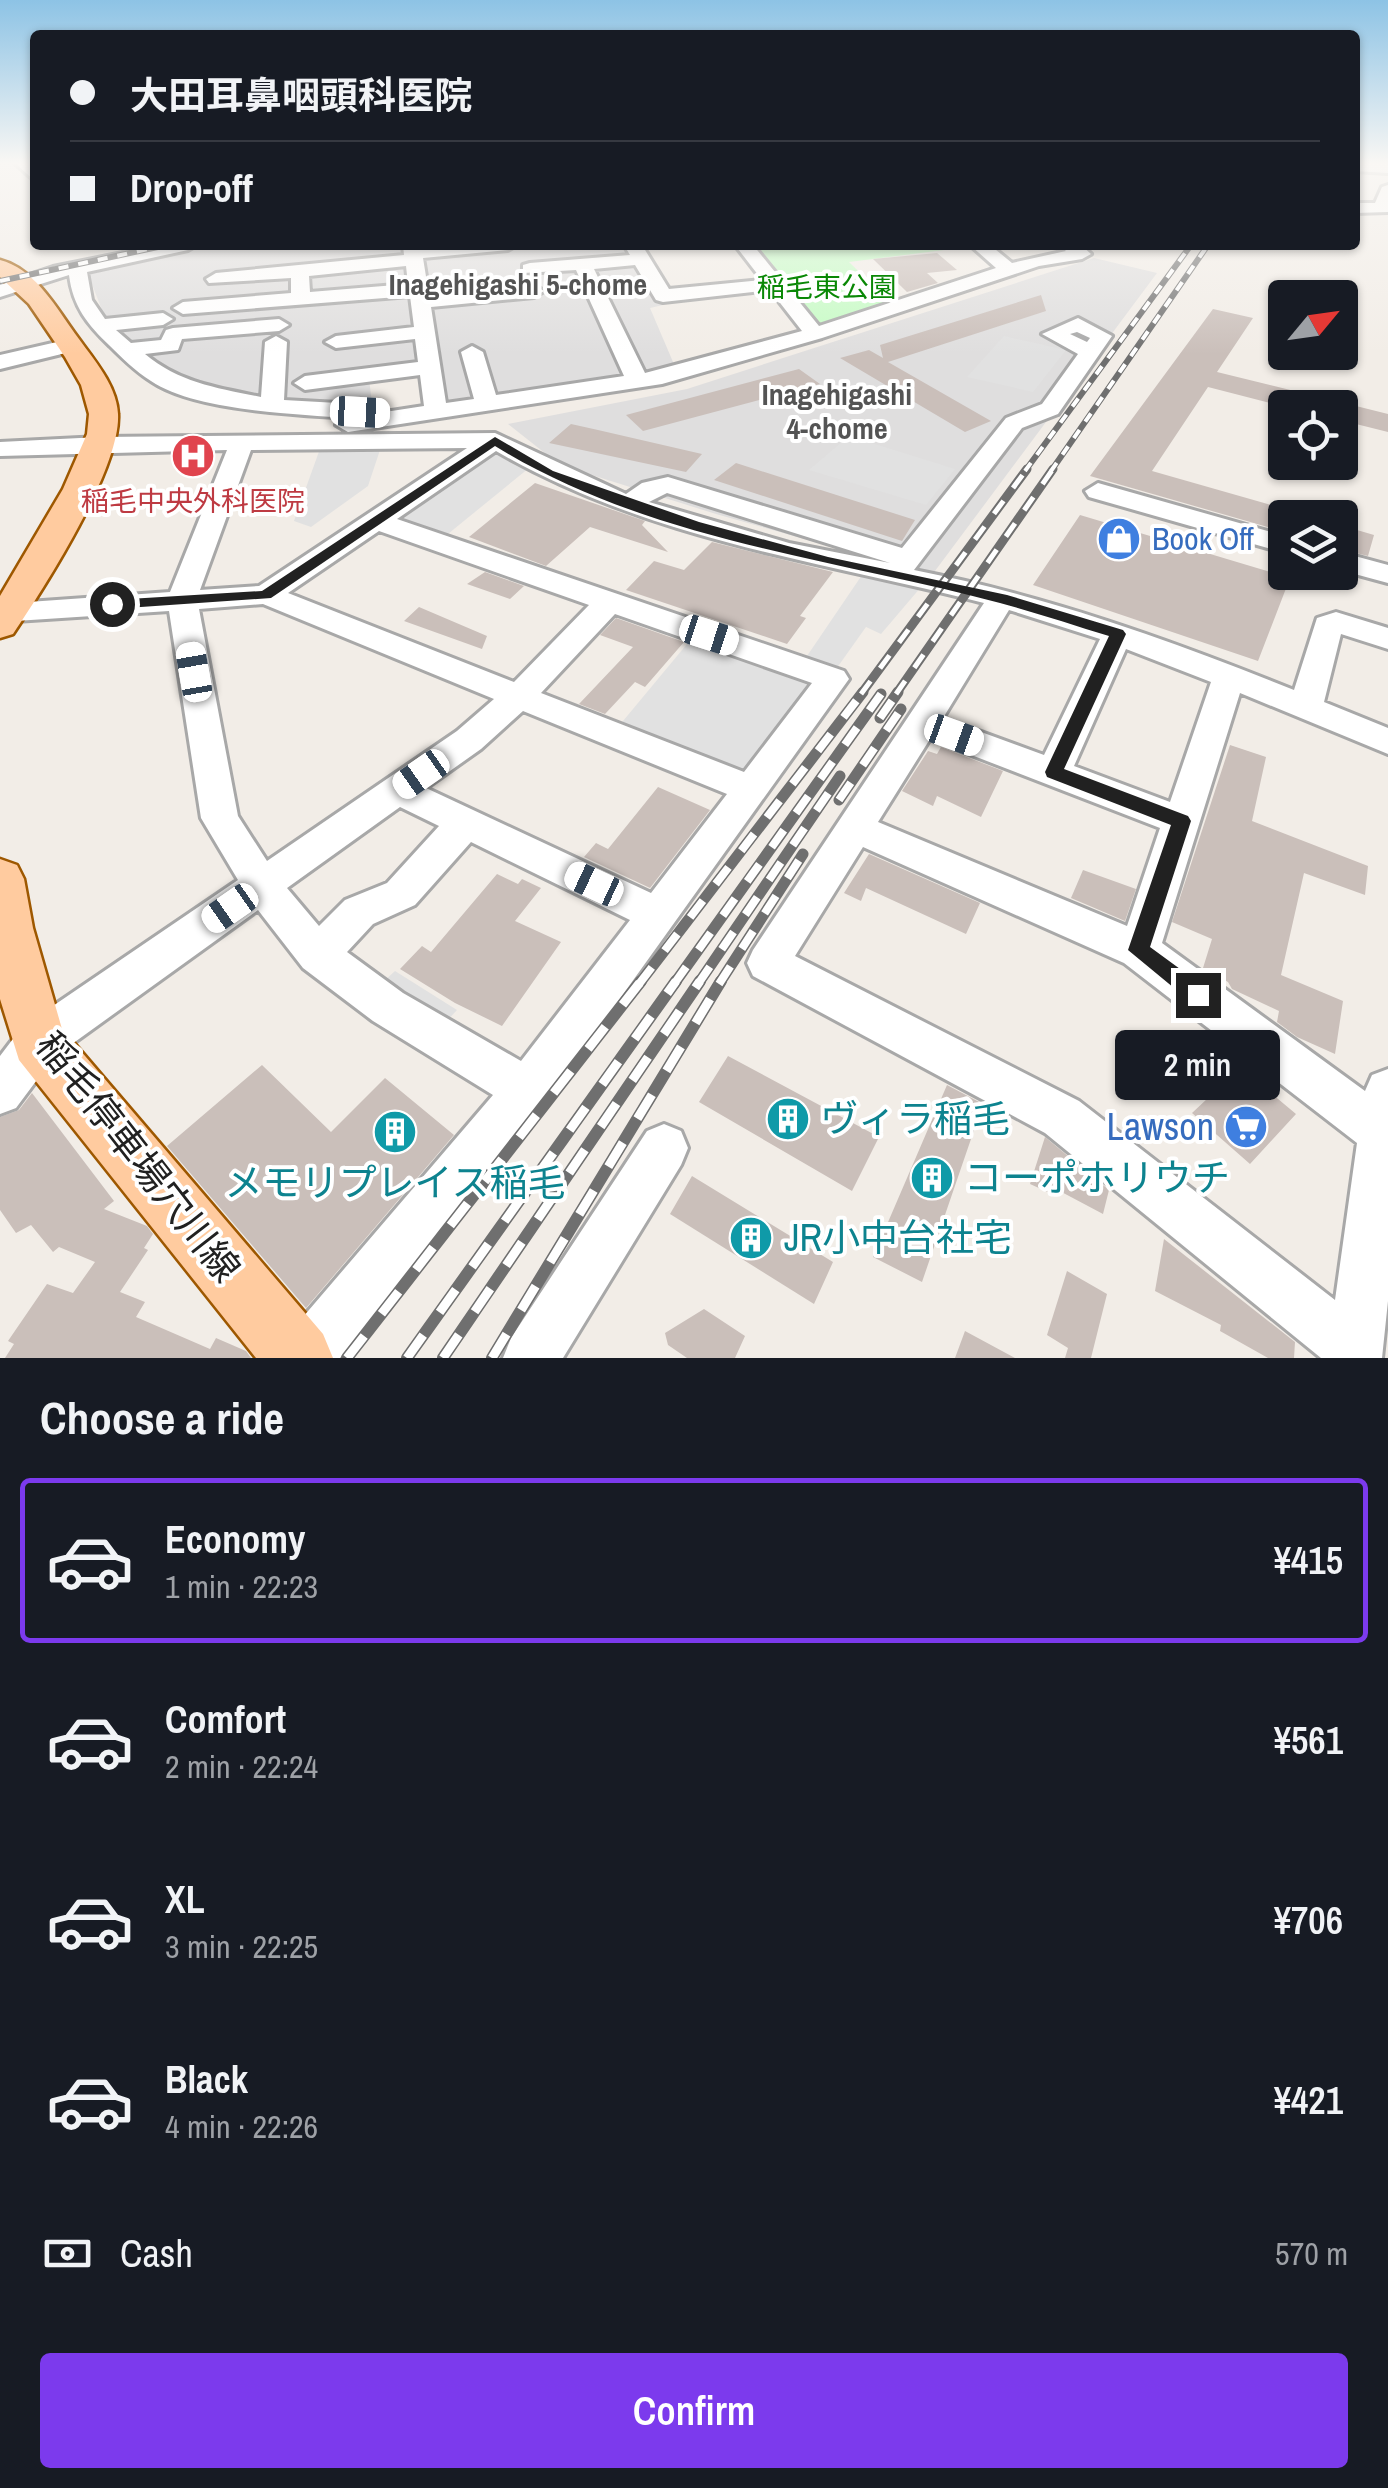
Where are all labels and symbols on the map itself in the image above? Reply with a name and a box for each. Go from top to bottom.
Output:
district label: Inagehigashi 5-chome [389,264,647,304]
park label: 稲毛東公園 [757,268,897,306]
north arrow [1268,280,1358,370]
district label: Inagehigashi 4-chome [762,374,912,448]
car [329,395,391,429]
hospital icon: 稲毛中央外科医院 [170,433,216,479]
place label: 稲毛中央外科医院 [81,482,305,520]
shop icon: Book Off [1096,516,1142,562]
place label: Book Off [1152,517,1255,560]
route start [90,582,135,627]
car [676,611,742,659]
car [174,640,214,704]
car [921,711,987,759]
car [388,745,454,803]
car [560,858,628,910]
car [197,879,263,937]
route end [1176,973,1221,1018]
street label: 稲毛停車場穴川線 [25,1021,252,1292]
callout: 2 min [1116,1030,1280,1100]
place label: ヴィラ稲毛 [820,1093,1010,1144]
building icon: ヴィラ稲毛 [765,1096,811,1142]
place label: Lawson [1107,1101,1214,1152]
supermarket icon: Lawson [1223,1104,1269,1150]
building icon: メモリプレイス稲毛 [372,1109,418,1155]
place label: コーポホリウチ [964,1152,1230,1203]
building icon: コーポホリウチ [909,1155,955,1201]
place label: メモリプレイス稲毛 [225,1157,565,1208]
place label: JR小中台社宅 [784,1212,1012,1263]
building icon: JR小中台社宅 [728,1215,774,1261]

